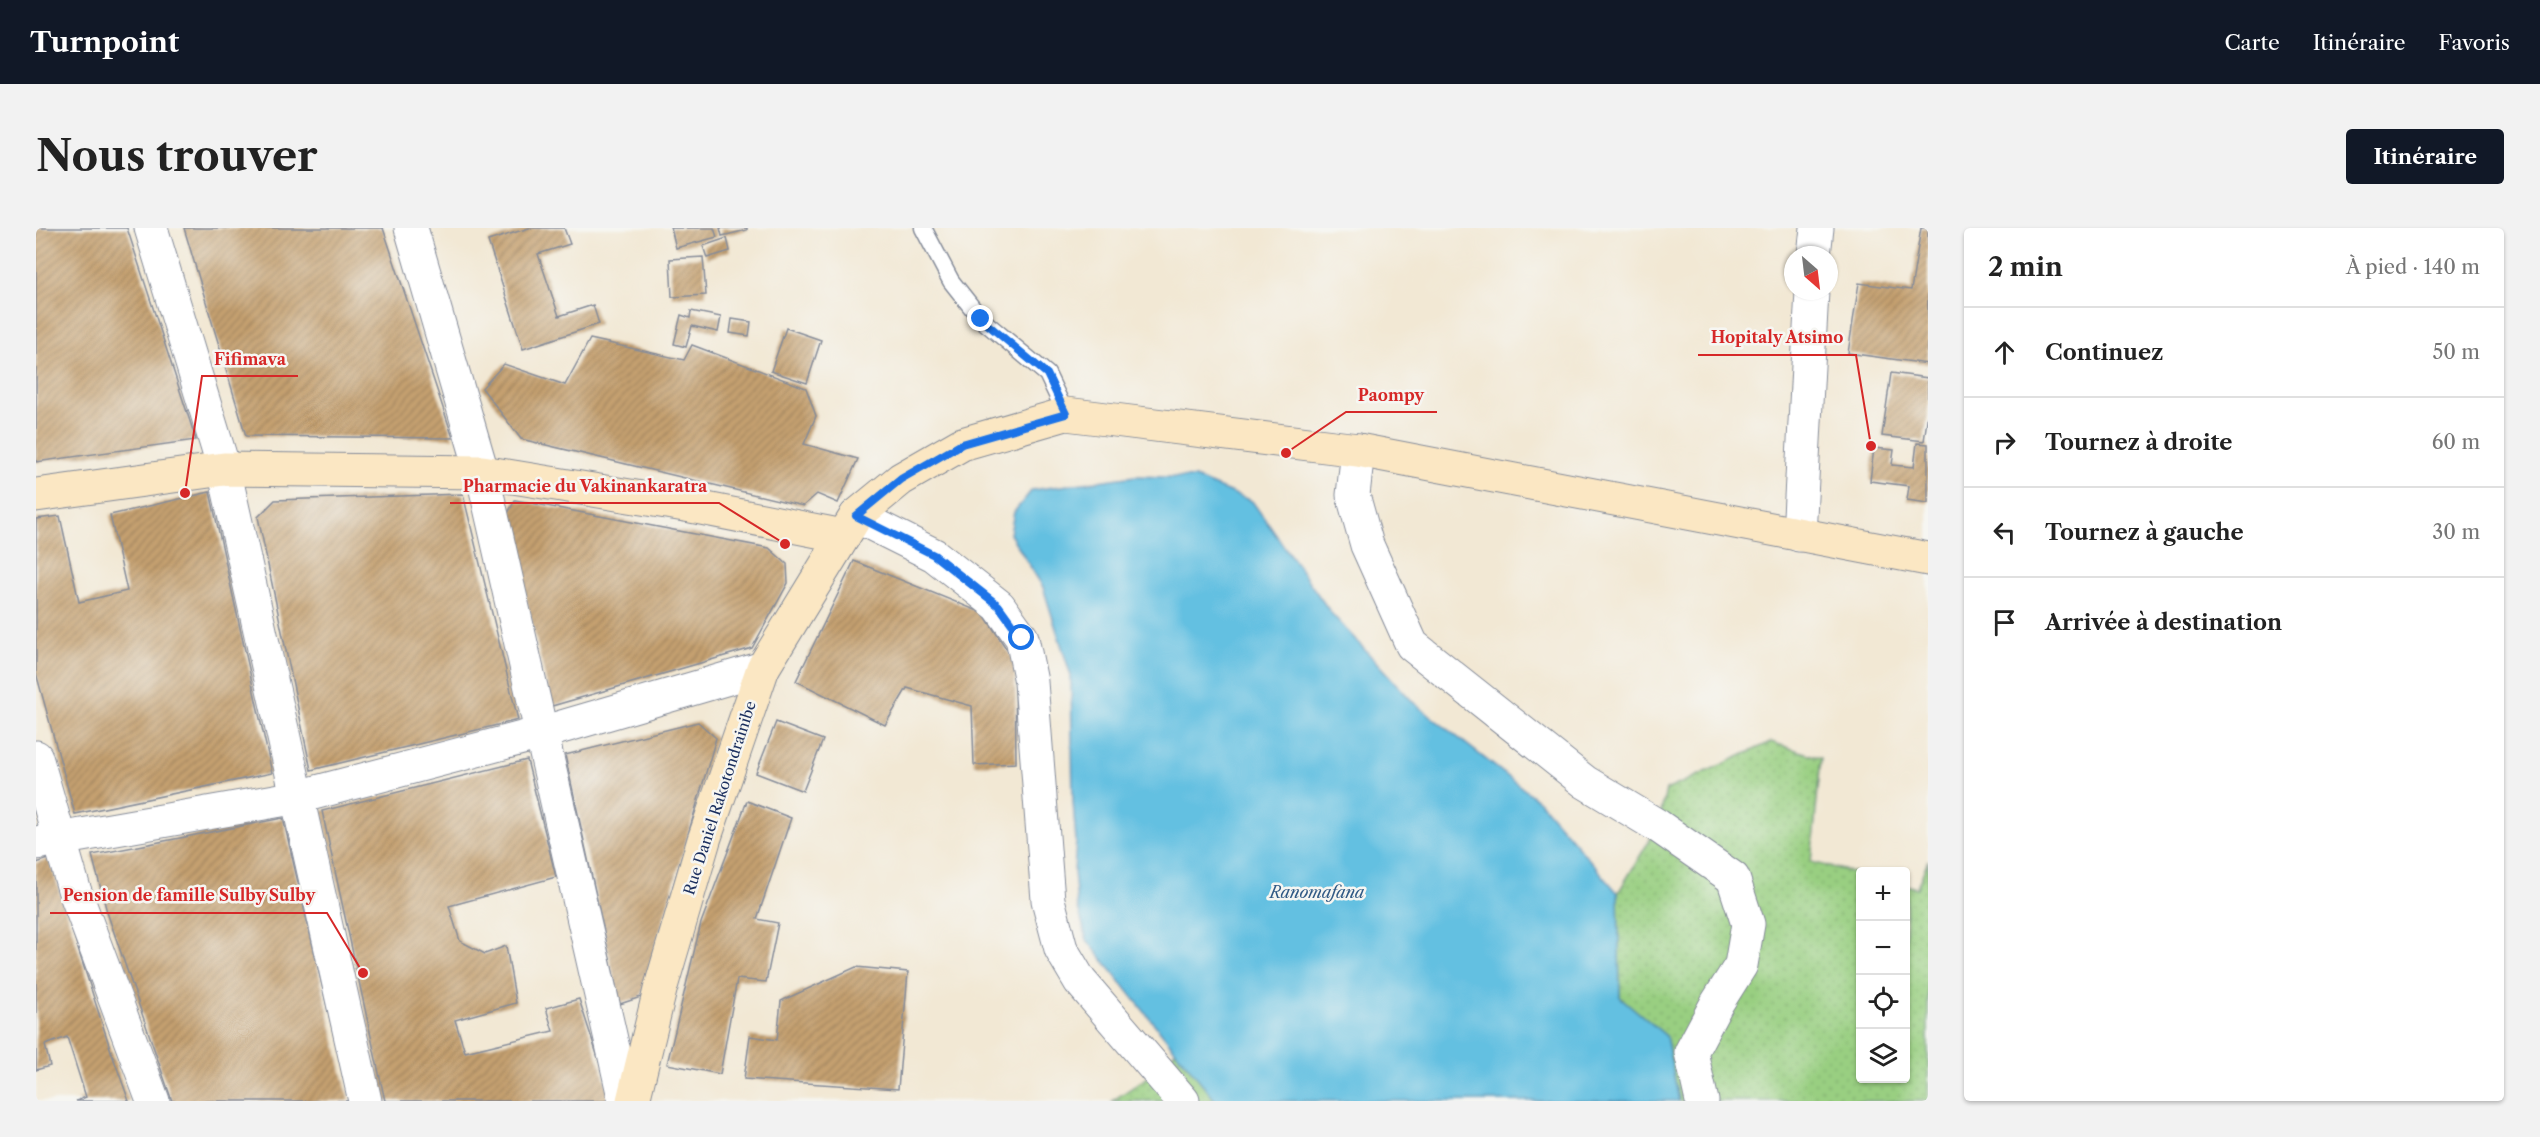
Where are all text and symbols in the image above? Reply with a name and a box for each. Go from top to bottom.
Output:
text: Turnpoint [30,25,179,59]
text: Carte [2224,30,2280,55]
text: Itinéraire [2313,30,2406,55]
text: Favoris [2439,30,2510,55]
button: Itinéraire [2346,129,2504,184]
text: Nous trouver [36,130,318,182]
north arrow [1784,246,1838,300]
text: 2 min [1988,251,2063,283]
text: À pied · 140 m [2346,255,2480,279]
route end [967,305,993,331]
callout: Hopitaly Atsimo [1698,321,1856,355]
text: Hopitaly Atsimo [1711,327,1843,347]
icon: ahead [1988,336,2021,369]
text: Continuez [2045,339,2164,366]
text: 50 m [2433,340,2480,364]
callout: Fifimava [202,342,298,376]
text: Fifimava [214,349,287,369]
callout: Paompy [1346,378,1437,412]
text: Paompy [1358,385,1425,405]
icon: right [1988,426,2021,459]
text: Tournez à droite [2045,429,2232,456]
text: 60 m [2432,430,2480,454]
callout: Pharmacie du Vakinankaratra [450,469,719,503]
text: Pharmacie du Vakinankaratra [463,476,708,496]
icon: left [1988,516,2021,549]
text: Tournez à gauche [2045,519,2244,546]
text: 30 m [2432,520,2480,544]
icon: arrive [1988,606,2021,639]
text: Arrivée à destination [2045,609,2282,636]
route start [1008,624,1034,650]
street label: Rue Daniel Rakotondrainibe [679,698,760,897]
map controls [1856,867,1910,1083]
button: + [1856,867,1910,921]
callout: Pension de famille Sulby Sulby [50,879,327,913]
water label: Ranomafana [1268,882,1365,902]
text: Pension de famille Sulby Sulby [63,885,316,905]
button: − [1856,921,1910,975]
button: locate [1856,975,1910,1029]
button: layers [1856,1029,1910,1083]

